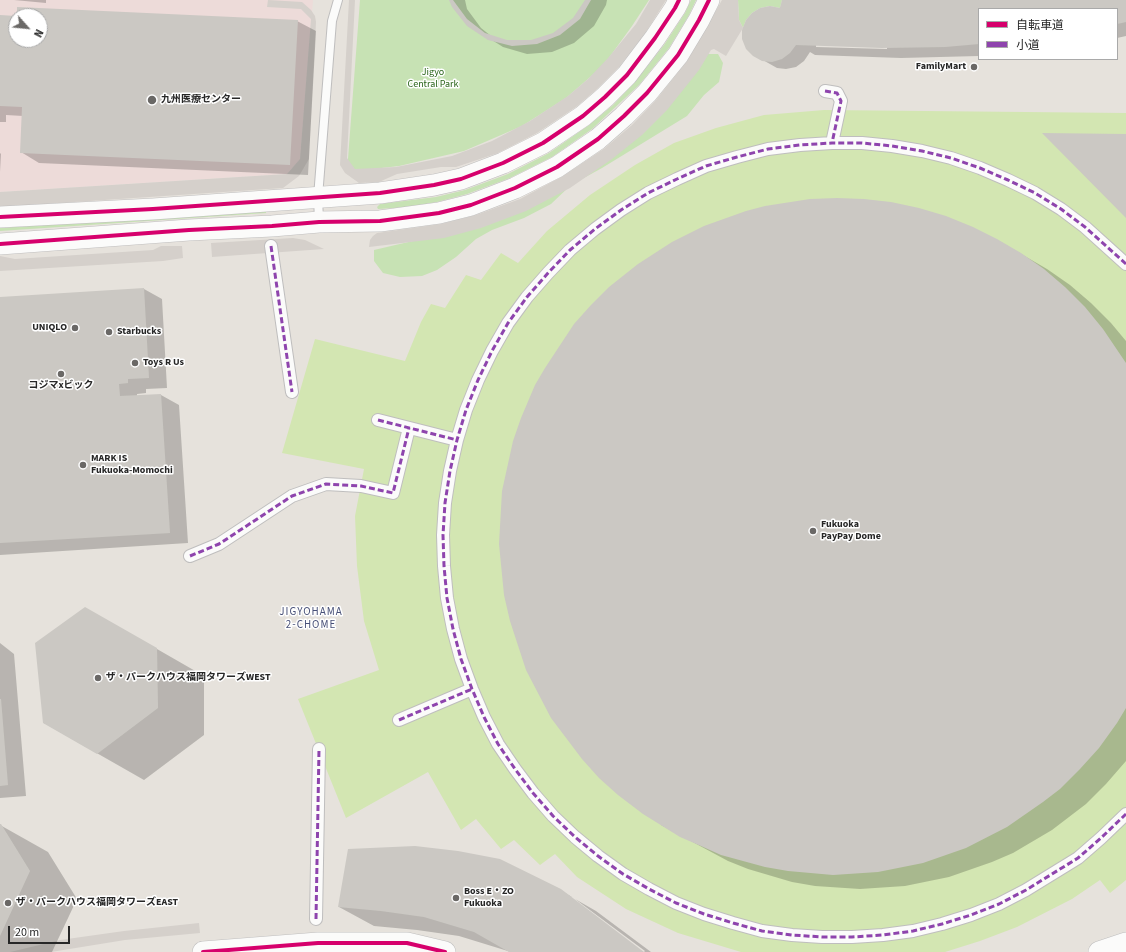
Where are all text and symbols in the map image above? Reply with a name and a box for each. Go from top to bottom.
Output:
north arrow [8,8,48,48]
legend [978,8,1118,60]
text: 自転車道 [1016,17,1064,34]
text: N [30,27,47,40]
text: 小道 [1016,37,1040,54]
place label: FamilyMart [916,61,966,73]
marker: FamilyMart [969,62,979,72]
park label: Jigyo Central Park [407,67,459,90]
marker: 九州医療センター [146,94,158,106]
place label: 九州医療センター [161,94,241,106]
place label: UNIQLO [32,322,67,334]
marker: UNIQLO [70,323,80,333]
place label: Starbucks [117,326,161,338]
marker: Starbucks [104,327,114,337]
place label: Toys R Us [143,357,184,369]
marker: Toys R Us [130,358,140,368]
marker: コジマxビック [56,369,66,379]
place label: コジマxビック [28,380,94,392]
place label: MARK IS Fukuoka-Momochi [91,453,173,476]
marker: MARK IS Fukuoka-Momochi [78,460,88,470]
place label: Fukuoka PayPay Dome [821,519,881,542]
marker: Fukuoka PayPay Dome [808,526,818,536]
district label: JIGYOHAMA 2-CHOME [279,606,343,632]
place label: ザ・パークハウス福岡タワーズWEST [106,672,271,684]
marker: ザ・パークハウス福岡タワーズWEST [93,673,103,683]
place label: Boss E・ZO Fukuoka [464,886,514,910]
marker: Boss E・ZO Fukuoka [451,893,461,903]
place label: ザ・パークハウス福岡タワーズEAST [16,897,178,909]
marker: ザ・パークハウス福岡タワーズEAST [3,898,13,908]
scale bar [10,918,72,944]
text: 20 m [15,924,39,941]

